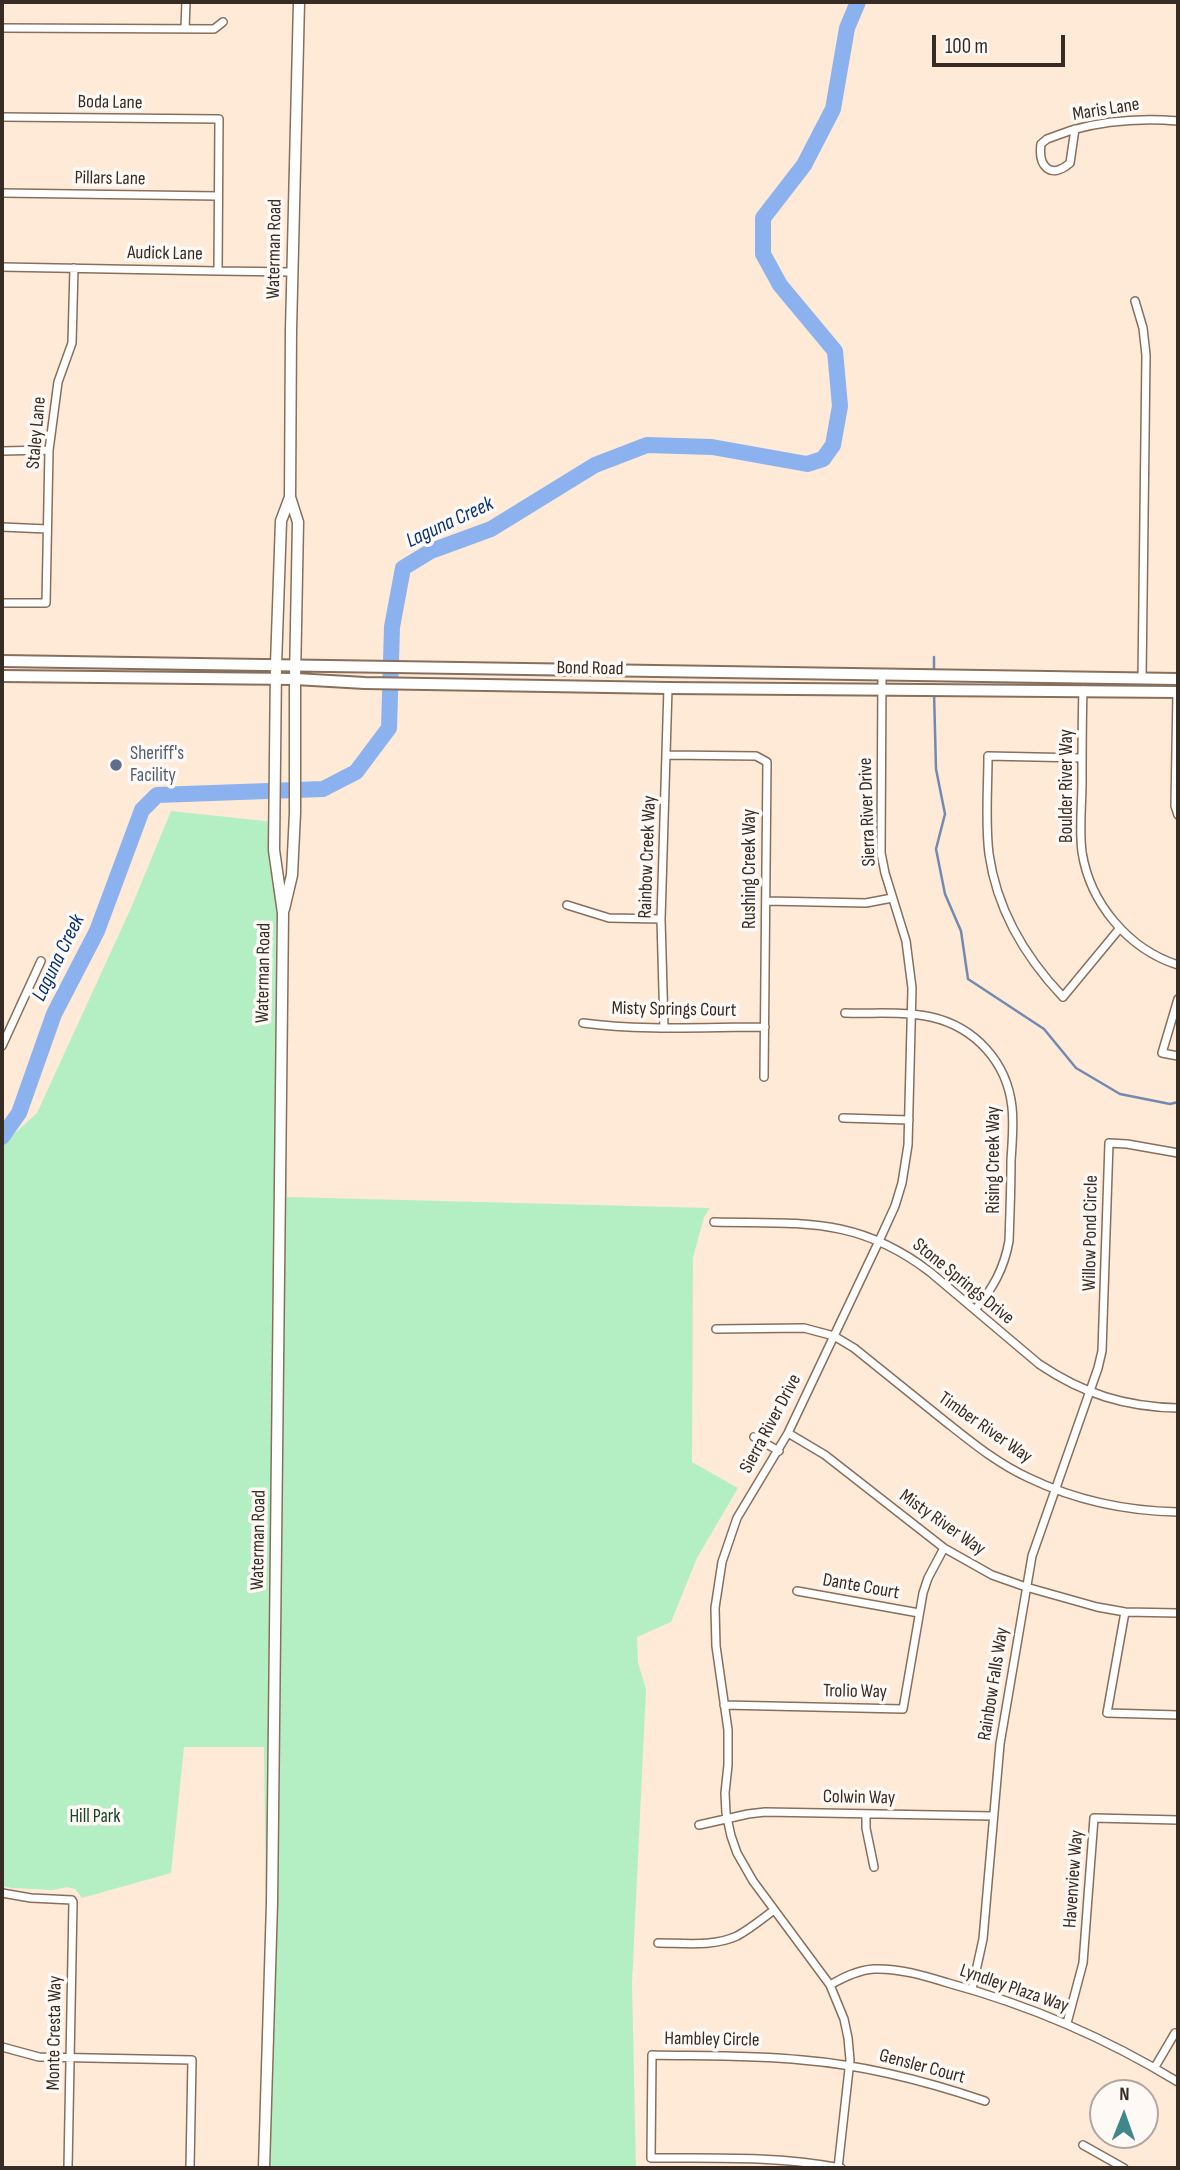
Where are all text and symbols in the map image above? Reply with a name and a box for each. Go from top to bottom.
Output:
scale bar [935,21,1068,65]
text: 100 m [945,34,988,59]
street label: Boda Lane [77,91,143,115]
street label: Maris Lane [1071,93,1141,127]
street label: Pillars Lane [74,167,146,191]
street label: Waterman Road [263,199,287,299]
street label: Audick Lane [127,242,203,266]
street label: Staley Lane [22,396,52,470]
water label: Laguna Creek [402,492,498,554]
street label: Bond Road [556,657,624,681]
street label: Boulder River Way [1056,729,1078,843]
place label: Sheriff's Facility [130,743,184,787]
marker: Sheriff's Facility [108,757,124,773]
street label: Sierra River Drive [855,757,881,867]
street label: Rainbow Creek Way [634,795,662,919]
street label: Rushing Creek Way [739,809,761,929]
water label: Laguna Creek [27,911,91,1005]
street label: Waterman Road [252,923,276,1023]
street label: Misty Springs Court [611,998,737,1022]
street label: Rising Creek Way [983,1106,1005,1214]
street label: Willow Pond Circle [1079,1175,1103,1291]
street label: Stone Springs Drive [908,1234,1018,1330]
street label: Sierra River Drive [735,1371,807,1477]
street label: Timber River Way [934,1387,1036,1469]
street label: Misty River Way [895,1485,989,1561]
street label: Waterman Road [247,1490,271,1590]
street label: Dante Court [821,1569,901,1605]
street label: Rainbow Falls Way [974,1626,1014,1742]
street label: Trolio Way [823,1680,887,1704]
street label: Colwin Way [823,1786,895,1810]
park label: Hill Park [69,1806,121,1828]
street label: Havenview Way [1059,1829,1089,1929]
street label: Lyndley Plaza Way [957,1960,1071,2018]
street label: Monte Cresta Way [43,1975,67,2091]
street label: Hambley Circle [664,2028,760,2052]
street label: Gensler Court [876,2045,968,2089]
north arrow [1089,2079,1159,2149]
text: N [1119,2083,1130,2106]

